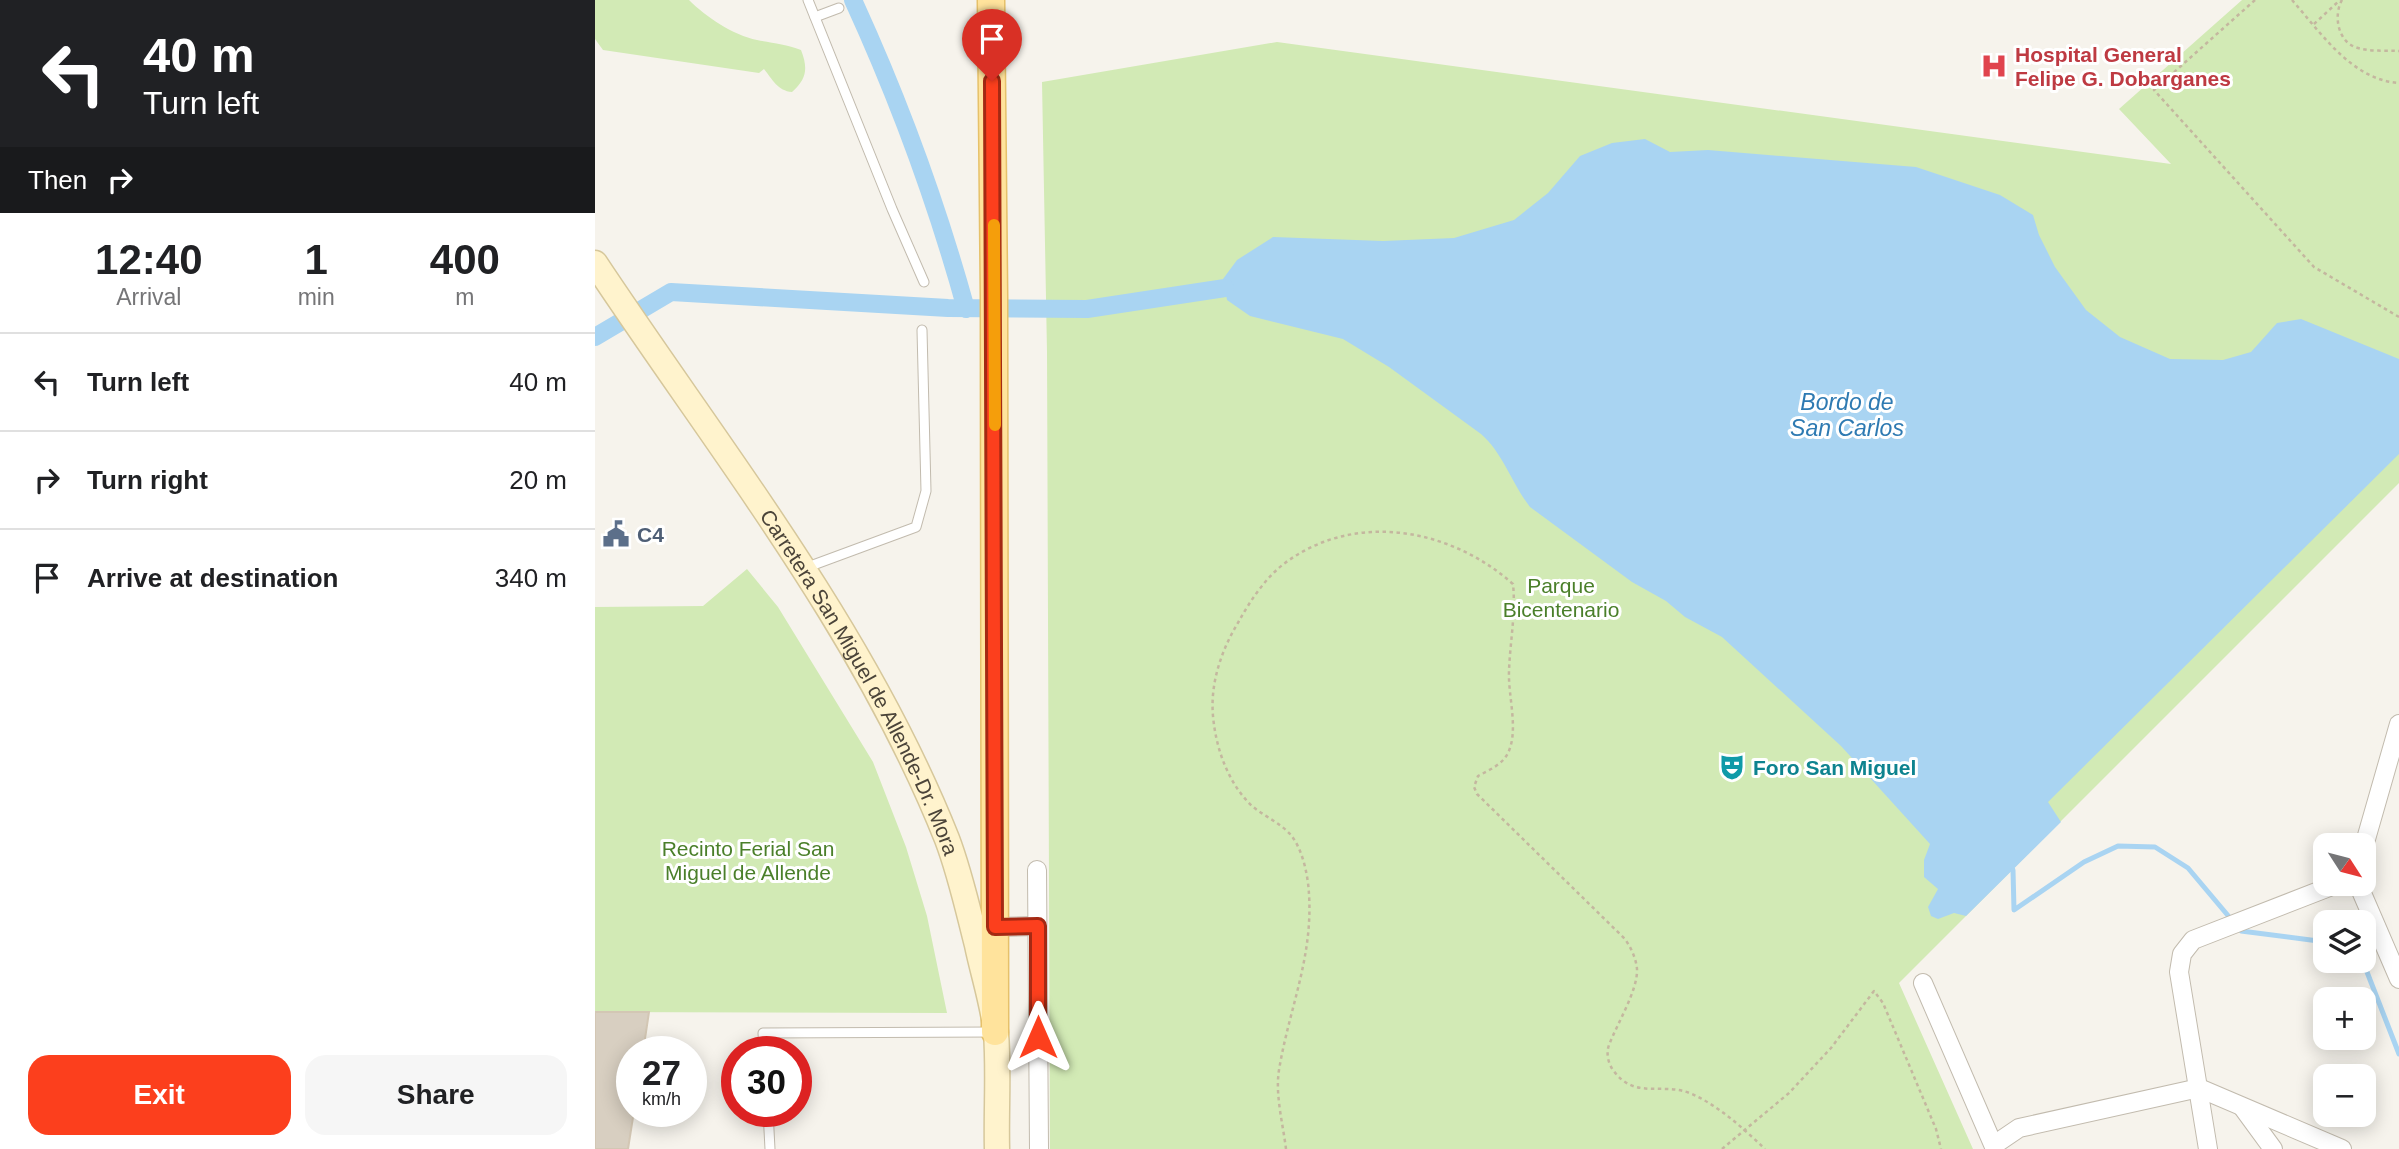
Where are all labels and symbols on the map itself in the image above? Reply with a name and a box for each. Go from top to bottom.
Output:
pin [962,9,1022,81]
place label: Hospital General Felipe G. Dobarganes [2015,43,2231,90]
hospital icon: Hospital General Felipe G. Dobarganes [1979,51,2009,81]
water label: Bordo de San Carlos [1790,389,1904,441]
street label: Carretera San Miguel de Allende-Dr. Mora [756,505,963,858]
public building icon: C4 [601,519,631,549]
place label: C4 [637,523,664,546]
park label: Parque Bicentenario [1503,574,1619,621]
theatre icon: Foro San Miguel [1717,752,1747,782]
place label: Foro San Miguel [1753,756,1916,779]
north arrow [2313,833,2377,896]
park label: Recinto Ferial San Miguel de Allende [662,837,834,884]
position arrow [1001,1000,1075,1074]
speed limit sign: 30 [721,1036,812,1127]

